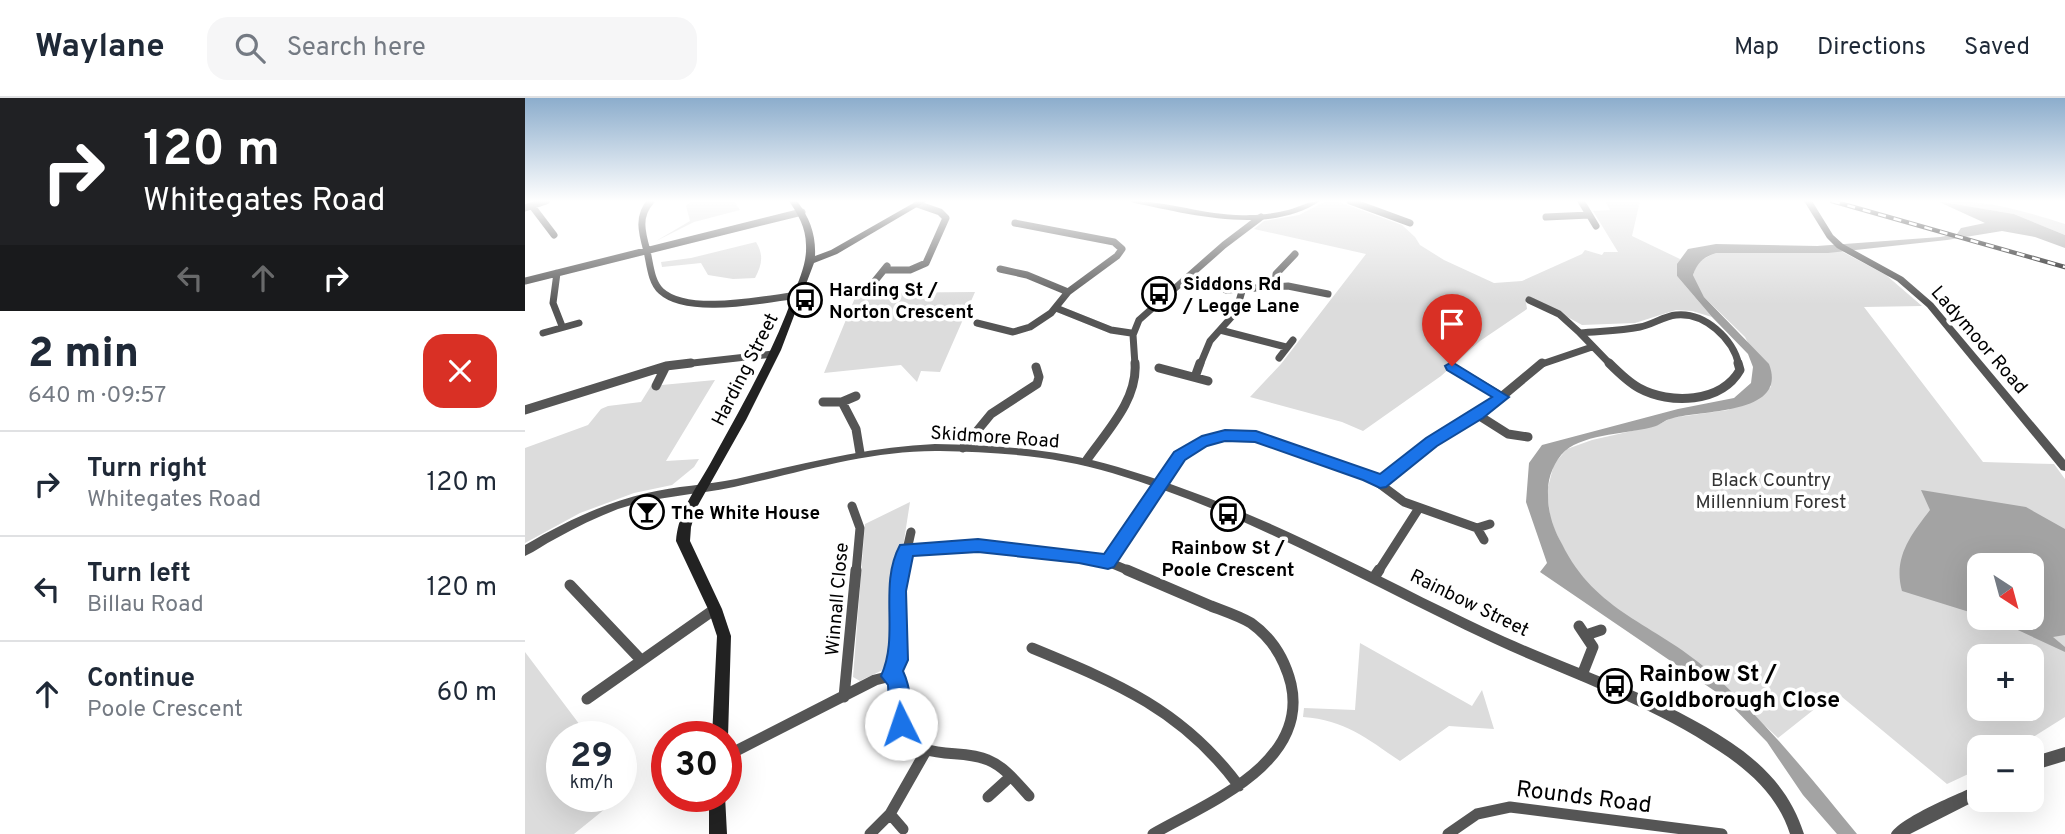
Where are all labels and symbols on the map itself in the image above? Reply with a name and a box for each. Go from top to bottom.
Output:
place label: Siddons Rd / Legge Lane [1182,273,1300,319]
bus stop icon: Siddons Rd / Legge Lane [1140,275,1178,313]
place label: Harding St / Norton Crescent [829,279,974,325]
bus stop icon: Harding St / Norton Crescent [786,281,824,319]
street label: Ladymoor Road [1925,281,2032,399]
pin [1422,294,1482,366]
street label: Harding Street [707,309,785,431]
street label: Skidmore Road [929,422,1060,454]
park label: Black Country Millennium Forest [1696,469,1846,515]
bar icon: The White House [628,493,666,531]
bus stop icon: Rainbow St / Poole Crescent [1209,495,1247,533]
place label: The White House [671,502,820,526]
place label: Rainbow St / Poole Crescent [1162,537,1294,583]
street label: Winnall Close [821,542,855,657]
north arrow [1967,553,2044,630]
street label: Rainbow Street [1406,565,1533,643]
place label: Rainbow St / Goldborough Close [1639,661,1840,716]
bus stop icon: Rainbow St / Goldborough Close [1596,667,1634,705]
position arrow [864,687,938,761]
speed limit sign: 30 [651,721,742,812]
street label: Rounds Road [1514,776,1653,821]

